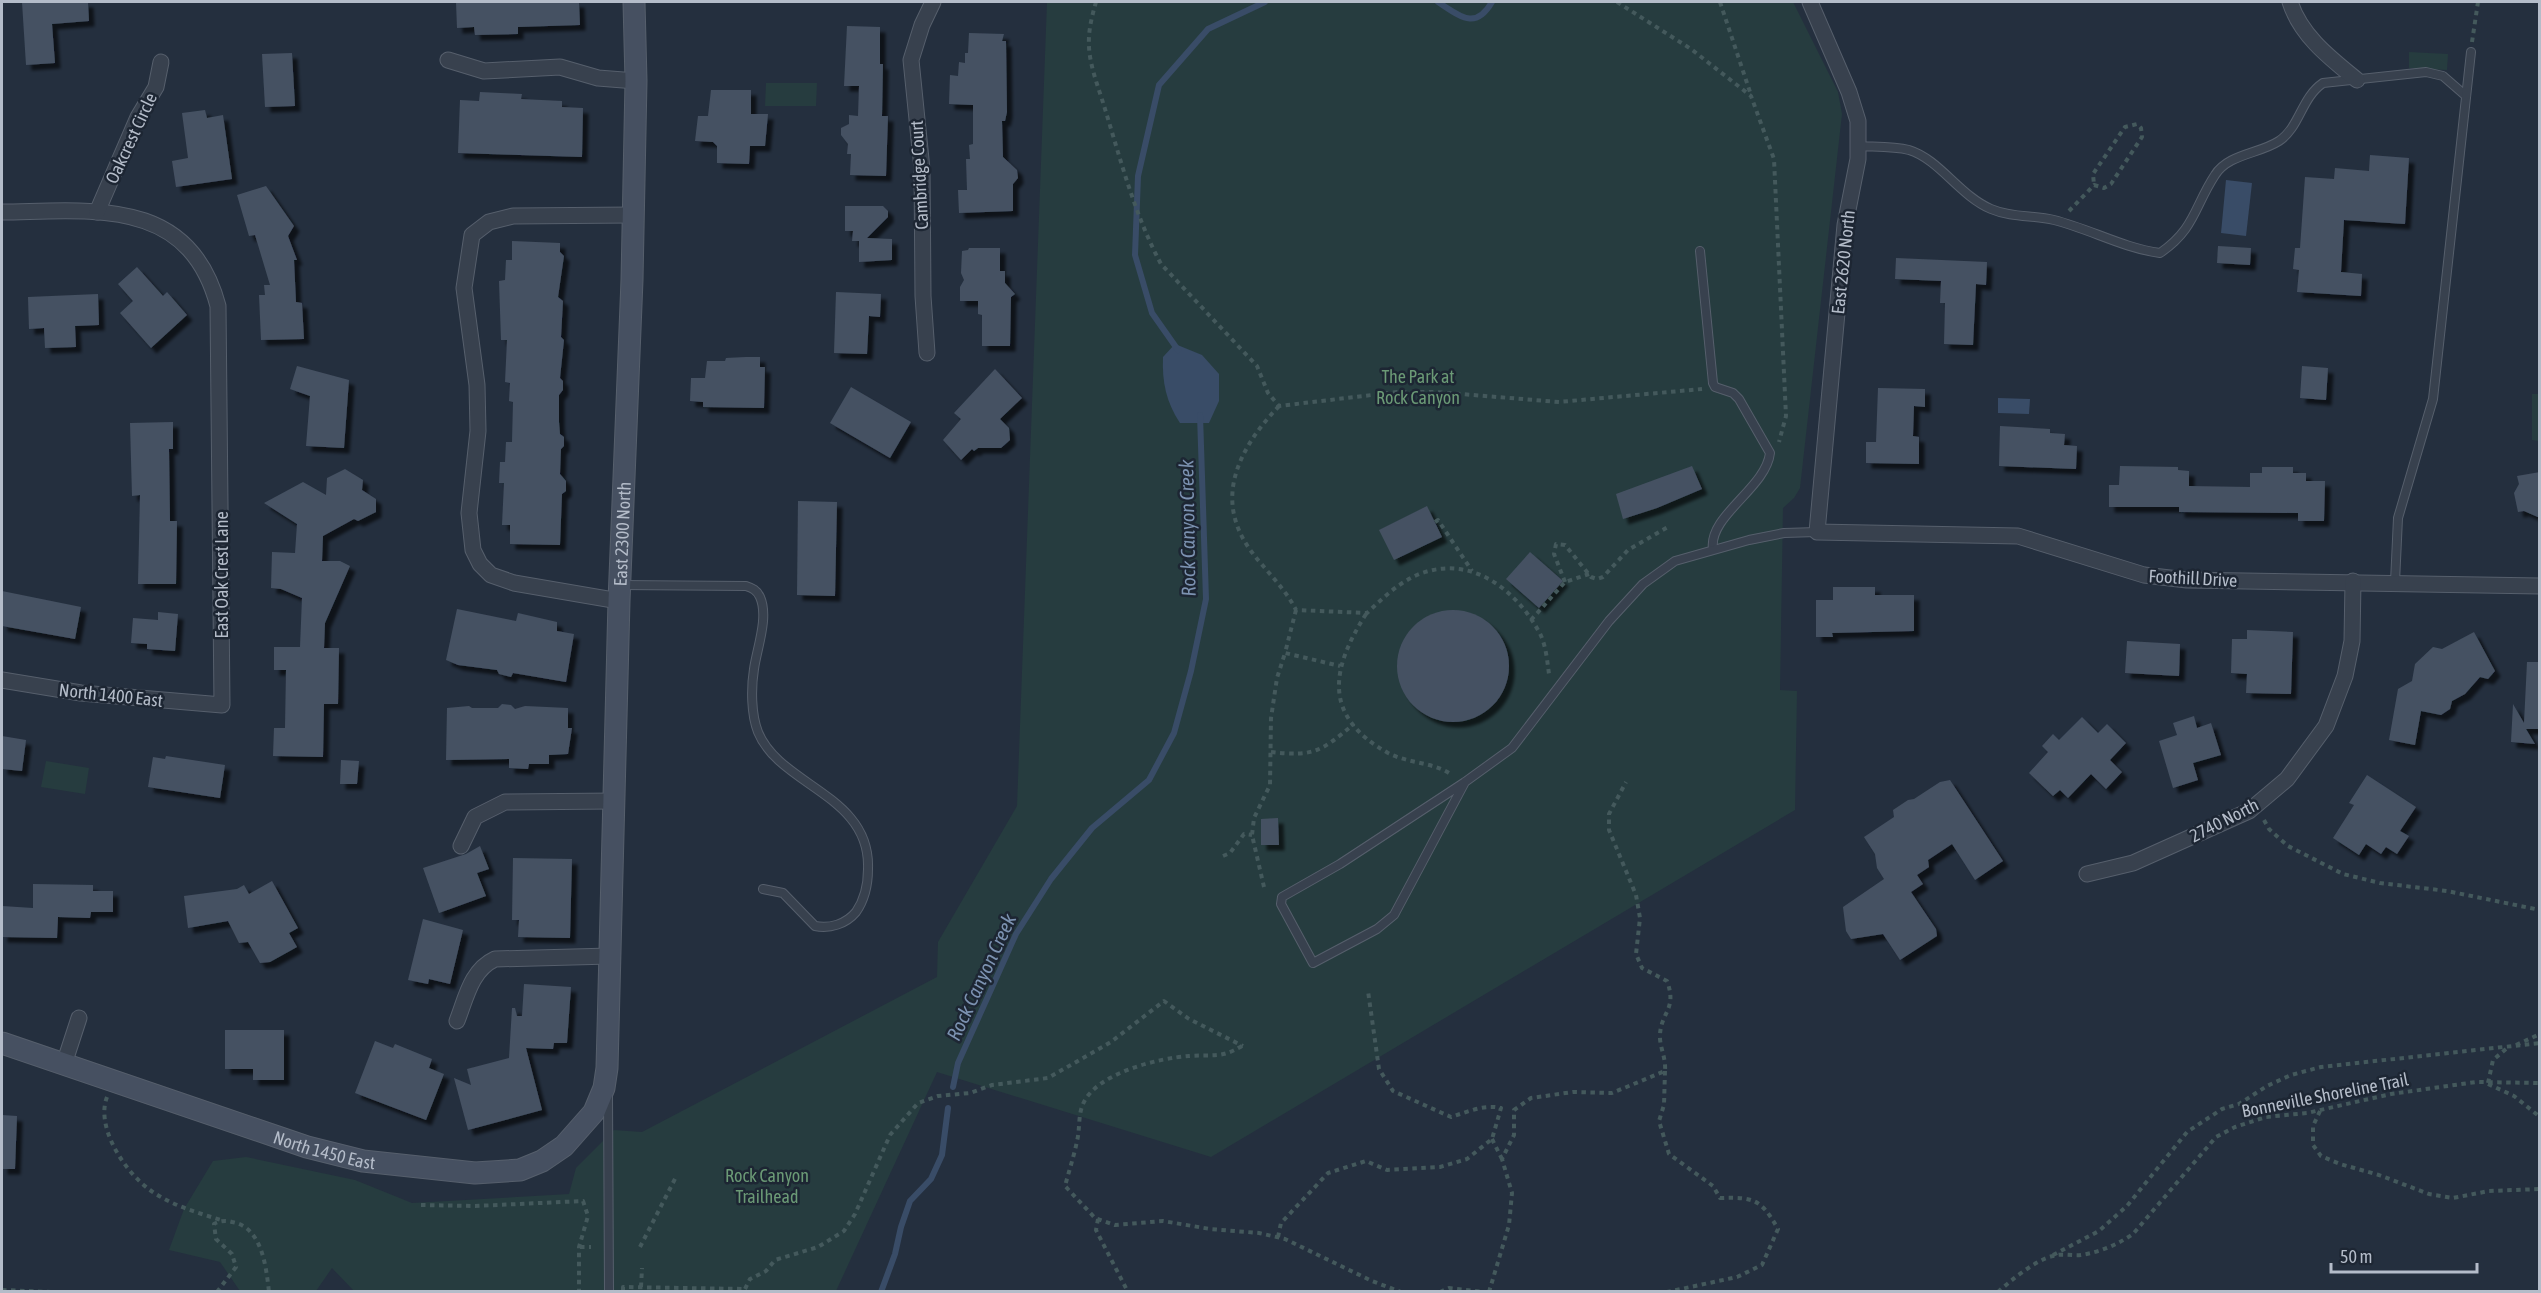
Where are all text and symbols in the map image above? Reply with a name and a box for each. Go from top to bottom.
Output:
street label: Oakcrest Circle [101,89,161,187]
street label: Cambridge Court [906,120,932,230]
street label: East 2620 North [1827,209,1859,315]
park label: The Park at Rock Canyon [1376,366,1460,408]
water label: Rock Canyon Creek [1174,459,1200,597]
street label: East 2300 North [609,481,634,587]
street label: East Oak Crest Lane [211,511,232,639]
street label: Foothill Drive [2148,565,2238,591]
street label: North 1400 East [58,679,164,711]
street label: 2740 North [2186,794,2262,846]
water label: Rock Canyon Creek [942,910,1020,1044]
street label: Bonneville Shoreline Trail [2240,1068,2410,1121]
street label: North 1450 East [271,1126,376,1173]
park label: Rock Canyon Trailhead [725,1165,809,1207]
scale bar [2331,1236,2476,1274]
text: 50 m [2340,1246,2372,1267]

